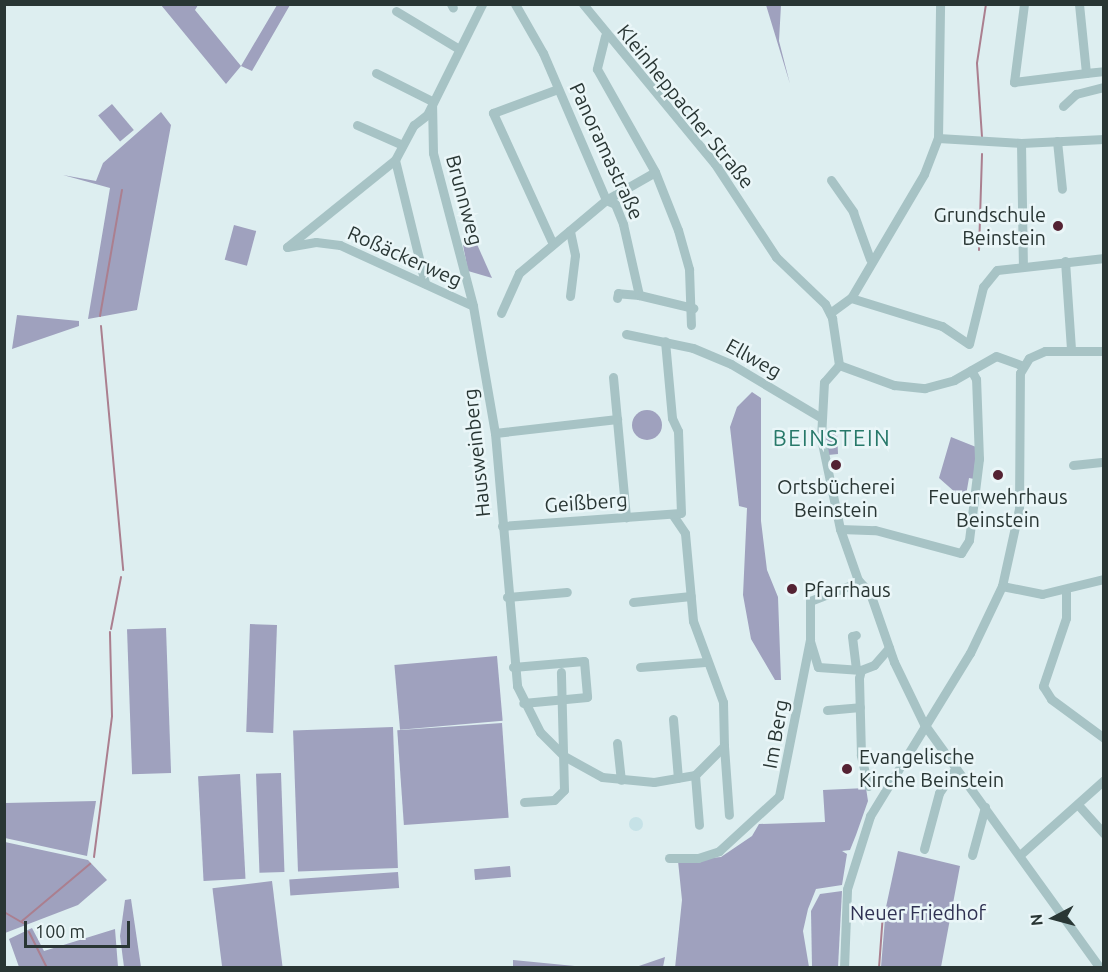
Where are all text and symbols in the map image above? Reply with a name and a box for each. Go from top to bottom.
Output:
street label: Kleinheppacher Straße [612,19,760,193]
street label: Panoramastraße [565,79,649,223]
street label: Brunnweg [441,152,489,248]
place label: Grundschule Beinstein [934,202,1046,249]
marker: Grundschule Beinstein [1051,219,1065,233]
street label: Roßäckerweg [344,220,466,292]
street label: Ellweg [722,333,786,383]
street label: Hausweinberg [457,388,495,518]
district label: BEINSTEIN [773,425,891,451]
marker: Ortsbücherei Beinstein [829,458,843,472]
marker: Feuerwehrhaus Beinstein [991,468,1005,482]
place label: Ortsbücherei Beinstein [777,474,895,521]
place label: Feuerwehrhaus Beinstein [928,484,1068,531]
street label: Geißberg [544,487,628,517]
place label: Pfarrhaus [804,577,891,601]
marker: Pfarrhaus [785,582,799,596]
street label: Im Berg [757,698,793,770]
place label: Evangelische Kirche Beinstein [859,745,1004,792]
marker: Evangelische Kirche Beinstein [840,762,854,776]
north arrow [1024,888,1084,948]
park label: Neuer Friedhof [850,900,986,924]
scale bar [27,909,134,947]
text: N [1027,913,1046,927]
text: 100 m [35,921,85,941]

